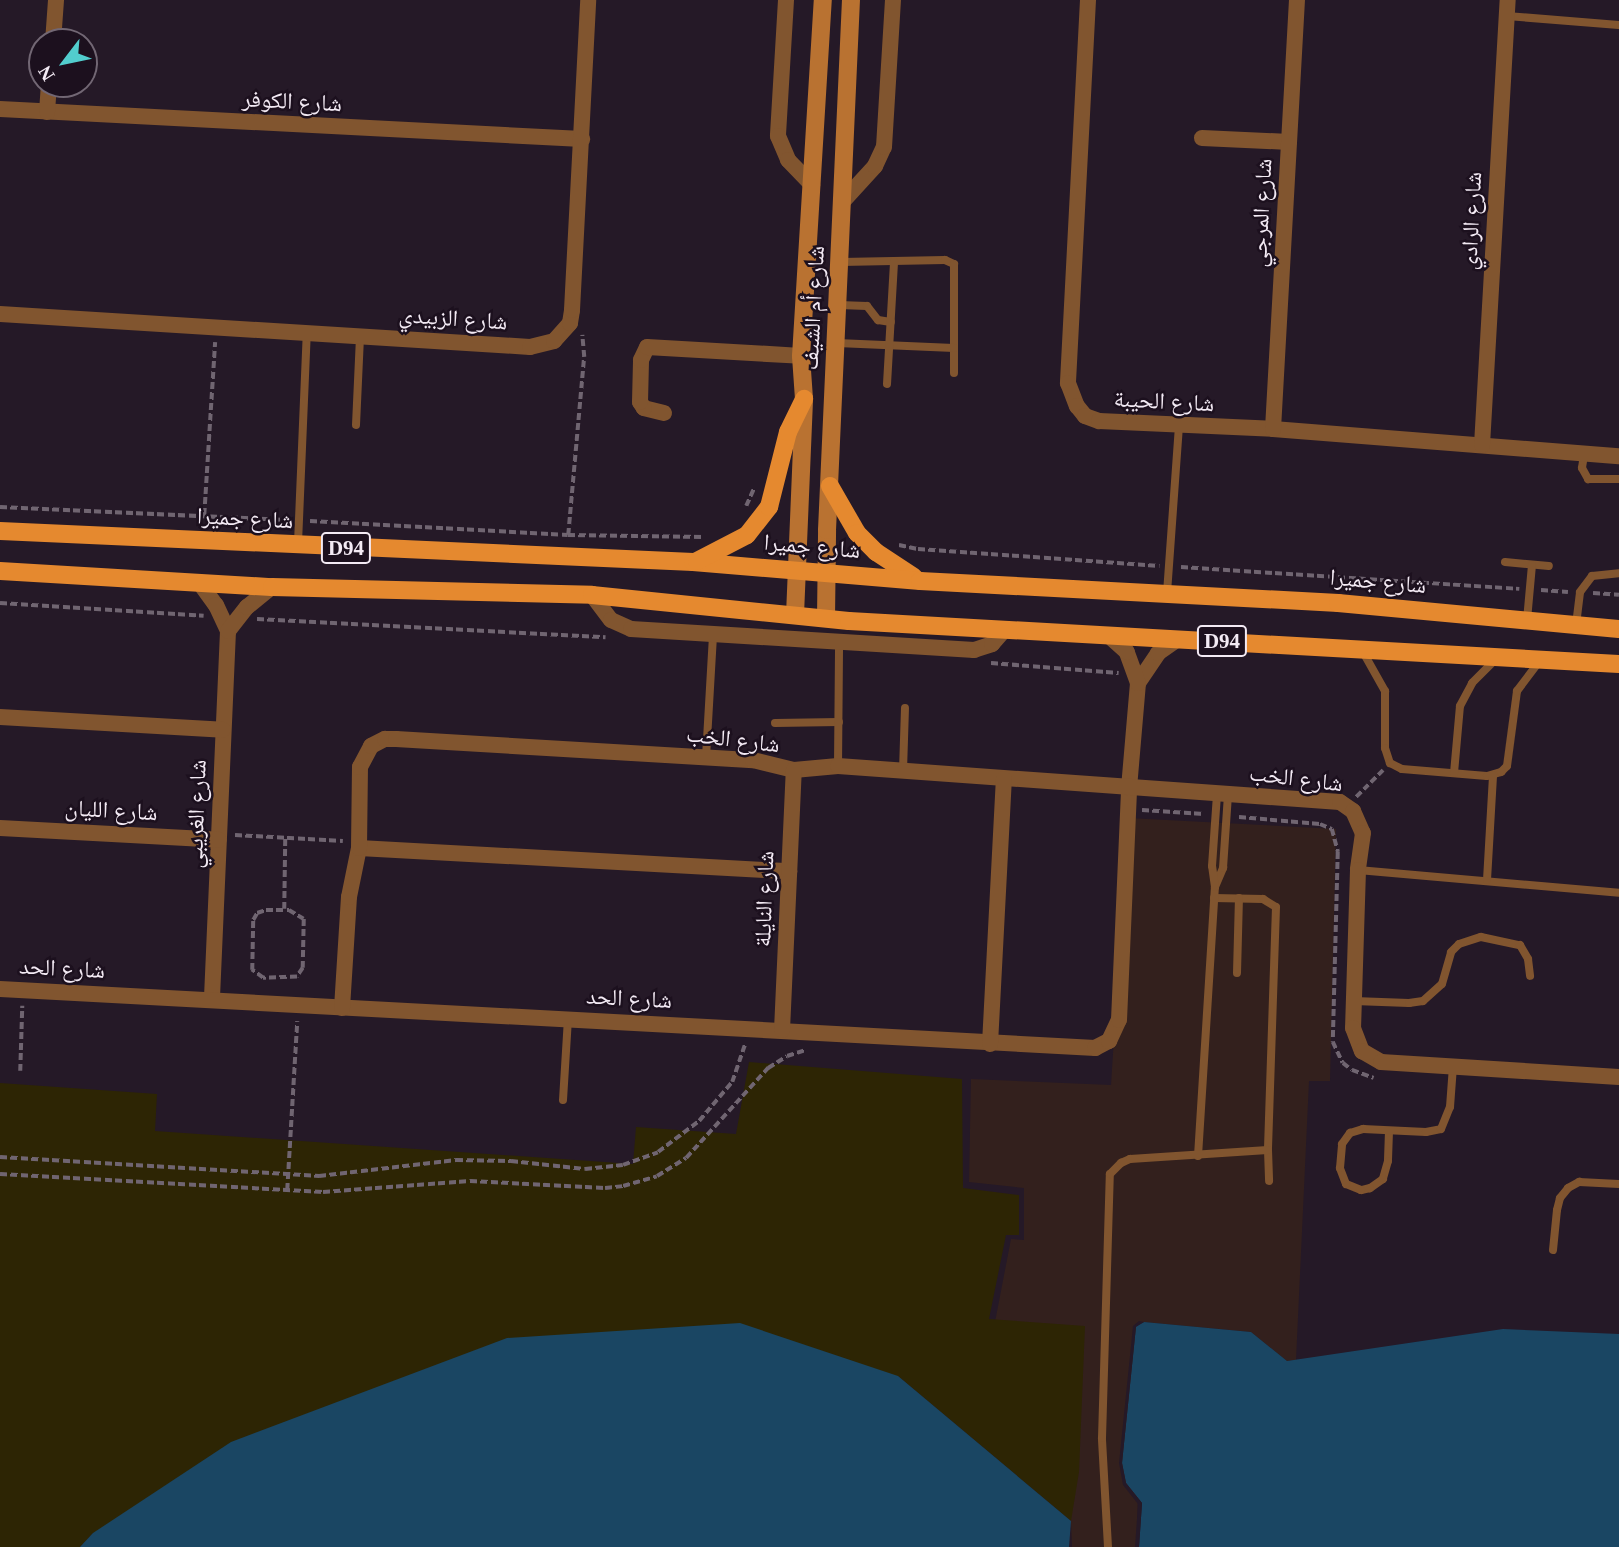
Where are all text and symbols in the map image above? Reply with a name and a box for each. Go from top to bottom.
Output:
north arrow [28,28,98,98]
text: N [34,62,59,85]
street label: شارع الكوفر [241,86,343,118]
street label: شارع المرجي [1245,158,1279,268]
street label: شارع الرادي [1456,171,1488,271]
street label: شارع أم الشيف [797,245,831,371]
street label: شارع الزبيدي [398,301,508,337]
street label: شارع الحيبة [1113,386,1215,418]
street label: شارع جميرا [196,503,294,535]
street label: شارع جميرا [763,529,861,565]
road number: D94 [320,530,372,566]
street label: شارع جميرا [1329,564,1427,600]
road number: D94 [1196,624,1248,658]
street label: شارع الخب [685,721,781,759]
street label: شارع الغريبي [181,759,213,869]
street label: شارع الخب [1248,760,1344,798]
street label: شارع الليان [64,795,158,827]
street label: شارع النايلة [750,850,780,948]
street label: شارع الحد [18,953,106,985]
street label: شارع الحد [585,983,673,1015]

